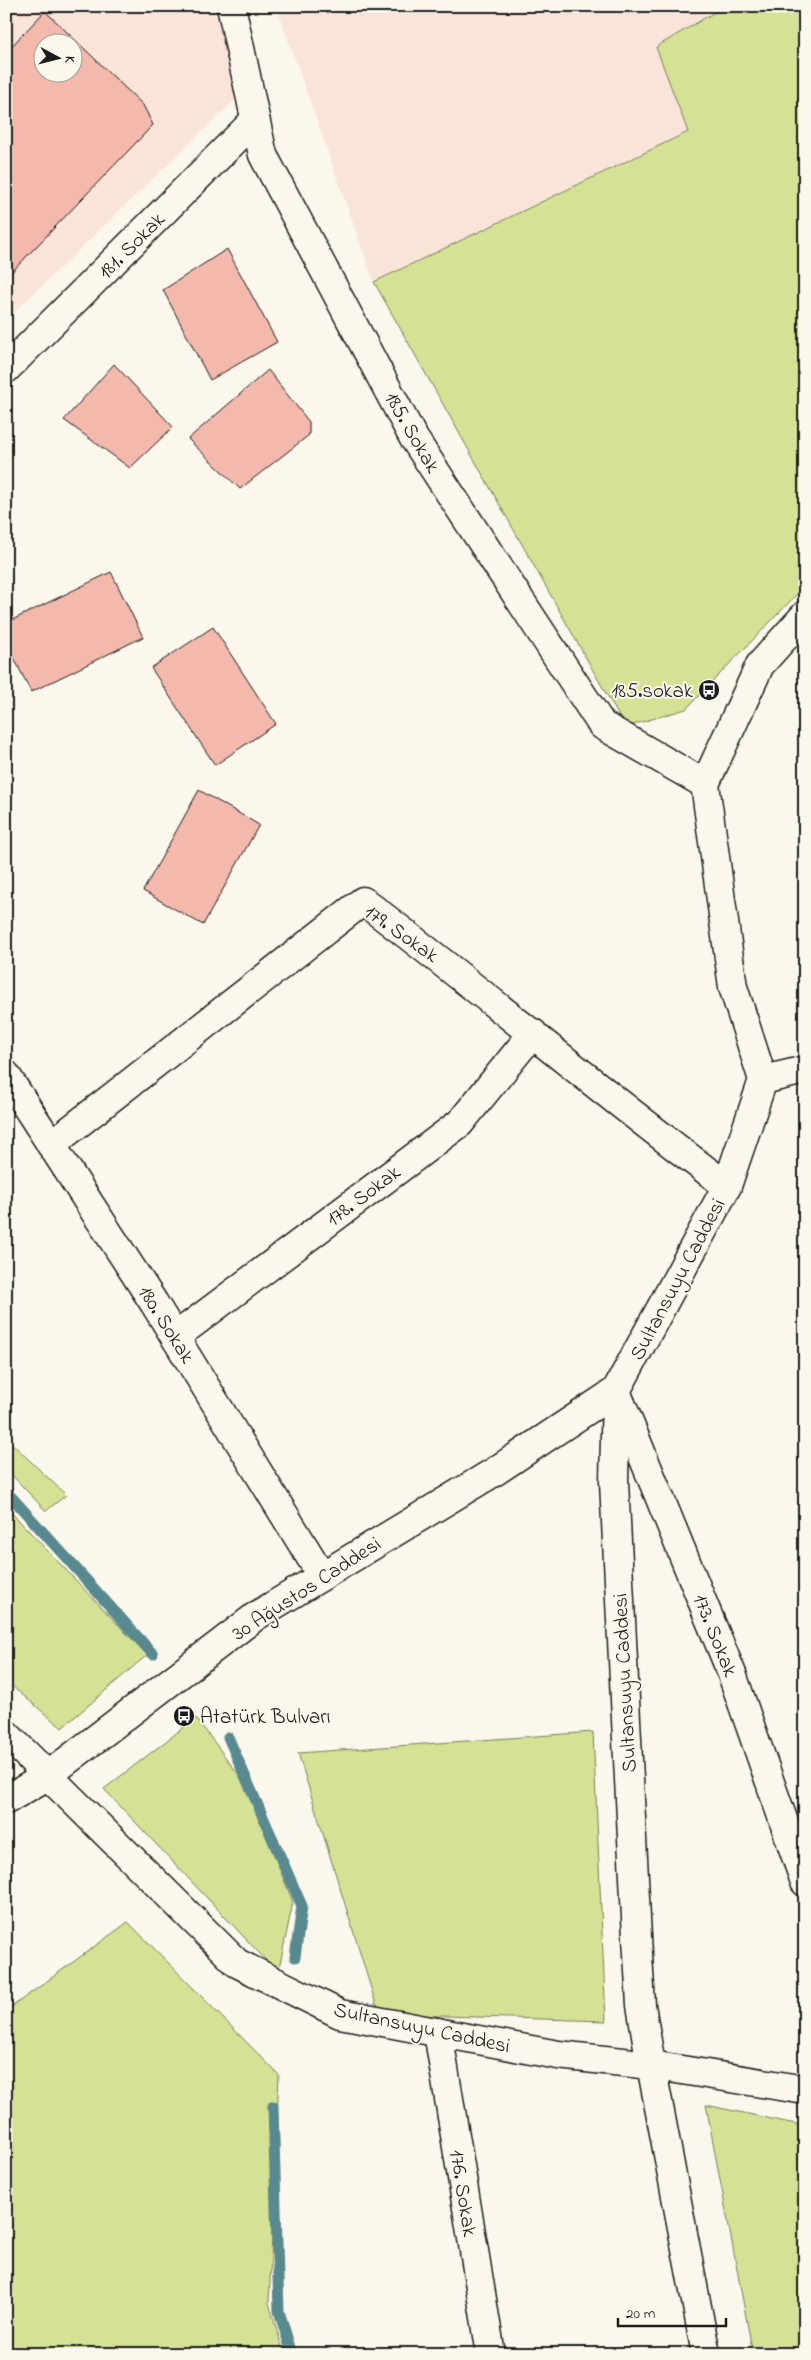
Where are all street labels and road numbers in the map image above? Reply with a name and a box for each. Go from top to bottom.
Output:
street label: 181. Sokak [92,205,173,287]
street label: 185. Sokak [376,387,447,480]
street label: 179. Sokak [358,898,445,972]
street label: 178. Sokak [321,1158,408,1235]
street label: Sultansuyu Caddesi [623,1194,736,1367]
street label: 180. Sokak [130,1280,201,1370]
street label: 30 Ağustos Caddesi [227,1530,389,1651]
street label: 173. Sokak [684,1590,745,1682]
street label: Sultansuyu Caddesi [606,1592,648,1773]
street label: Sultansuyu Caddesi [330,1996,513,2064]
street label: 176. Sokak [440,2148,484,2240]

